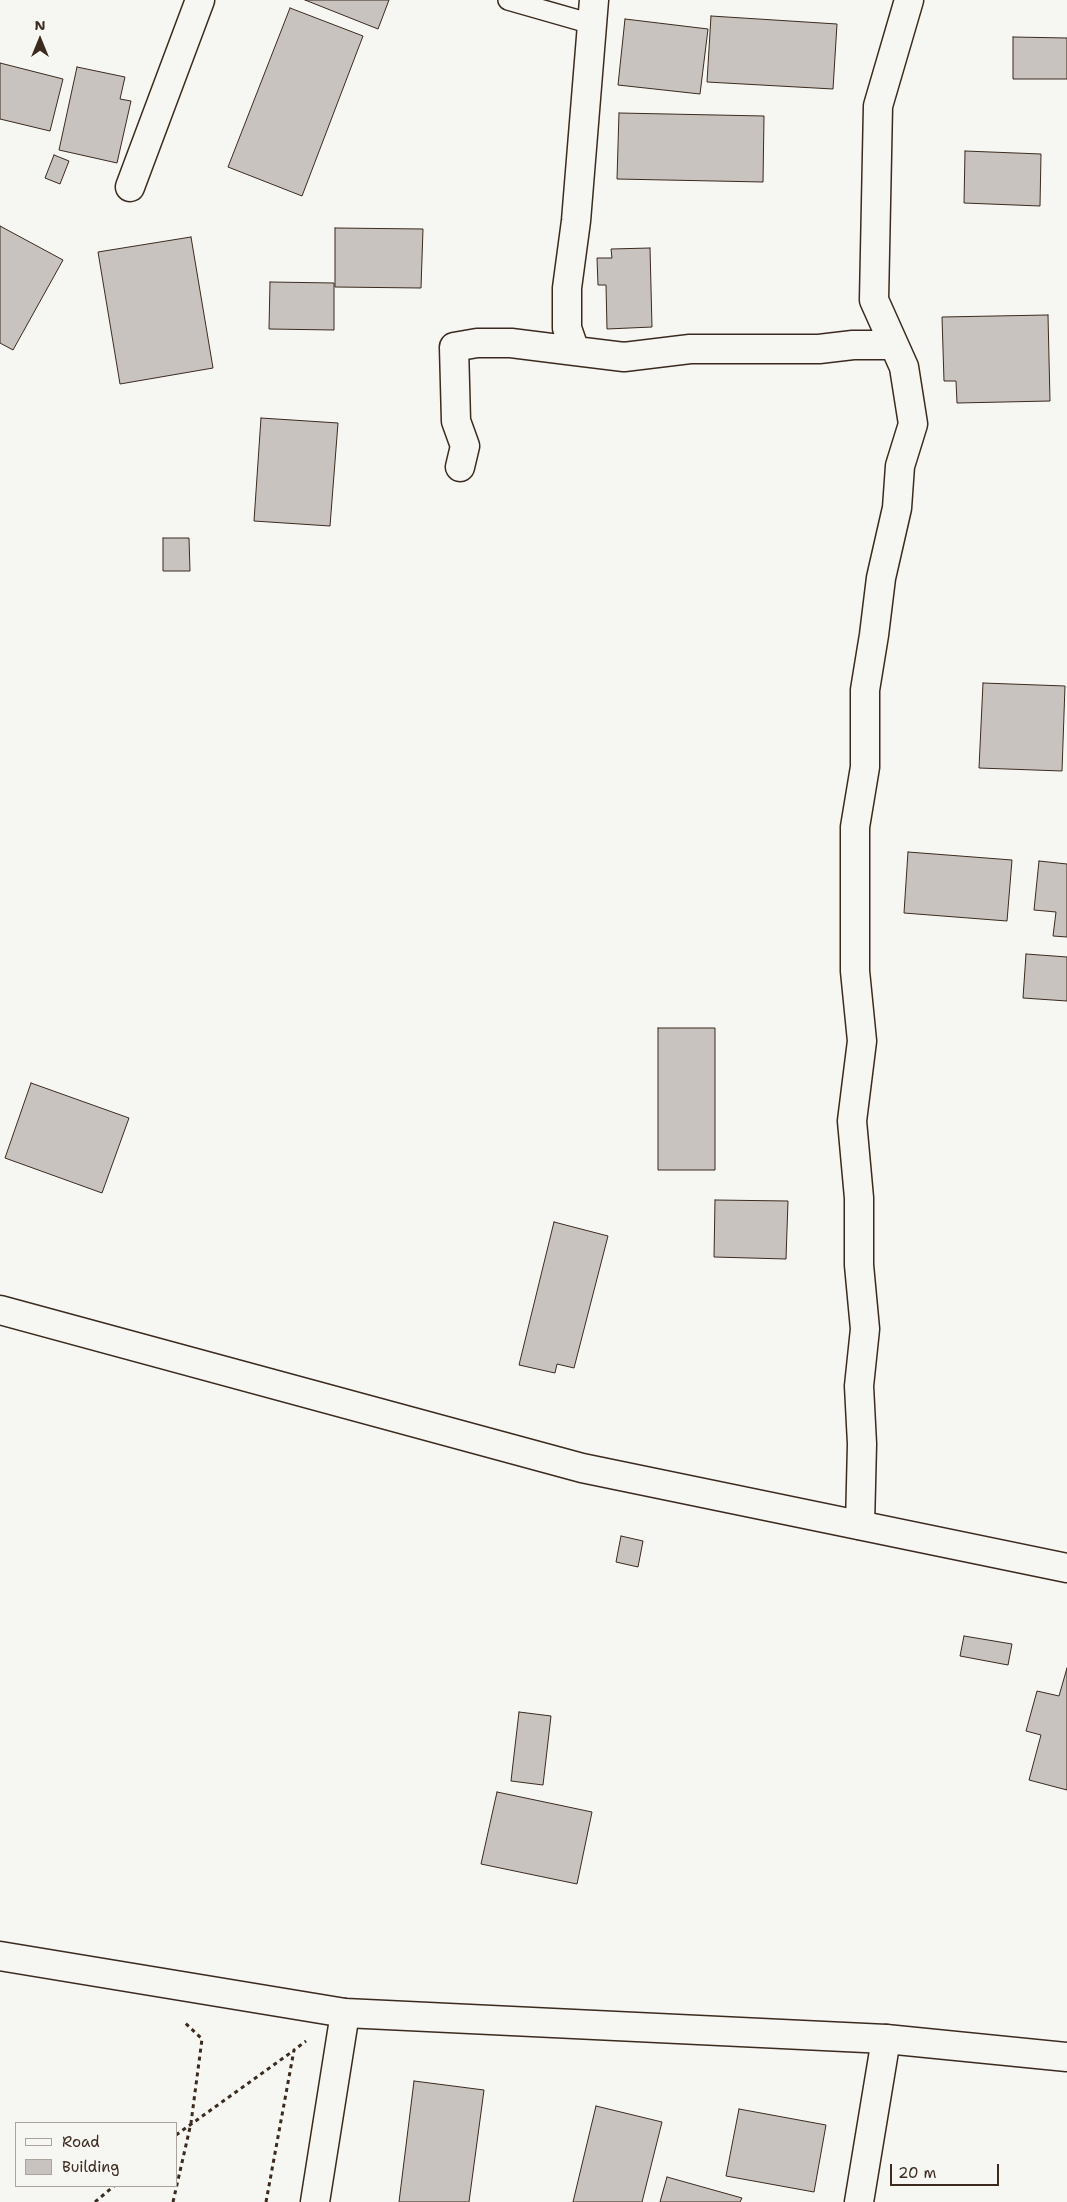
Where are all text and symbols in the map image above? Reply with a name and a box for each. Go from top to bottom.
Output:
north arrow [15,15,65,65]
text: N [34,16,46,34]
legend [15,2122,178,2187]
text: Road [62,2132,100,2152]
scale bar [892,2154,1001,2186]
text: Building [62,2157,119,2177]
text: 20 m [898,2163,937,2183]

